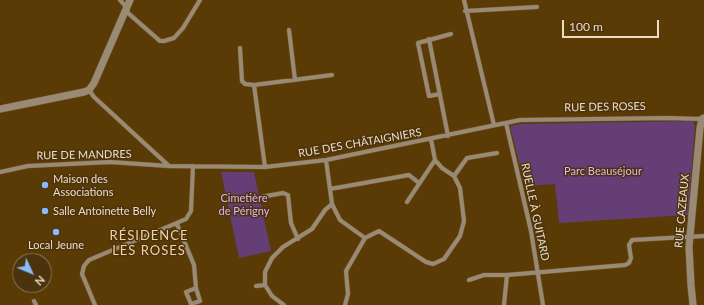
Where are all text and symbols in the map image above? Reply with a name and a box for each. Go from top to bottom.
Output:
scale bar [564,12,661,38]
text: 100 m [569,19,603,34]
street label: RUE DES ROSES [564,100,646,114]
street label: RUE DES CHÂTAIGNIERS [297,126,423,160]
street label: RUE DE MANDRES [36,148,132,162]
street label: RUELLE À GUITARD [518,162,552,262]
park label: Parc Beauséjour [564,164,642,178]
place label: Maison des Associations [53,172,113,198]
street label: RUE CAZEAUX [672,173,692,249]
marker: Maison des Associations [40,180,50,190]
park label: Cimetière de Périgny [219,191,269,217]
place label: Salle Antoinette Belly [53,204,156,218]
marker: Salle Antoinette Belly [40,206,50,216]
marker: Local Jeune [51,227,61,237]
district label: RÉSIDENCE LES ROSES [110,228,188,259]
place label: Local Jeune [28,238,84,252]
north arrow [12,253,52,293]
text: N [33,273,48,289]

